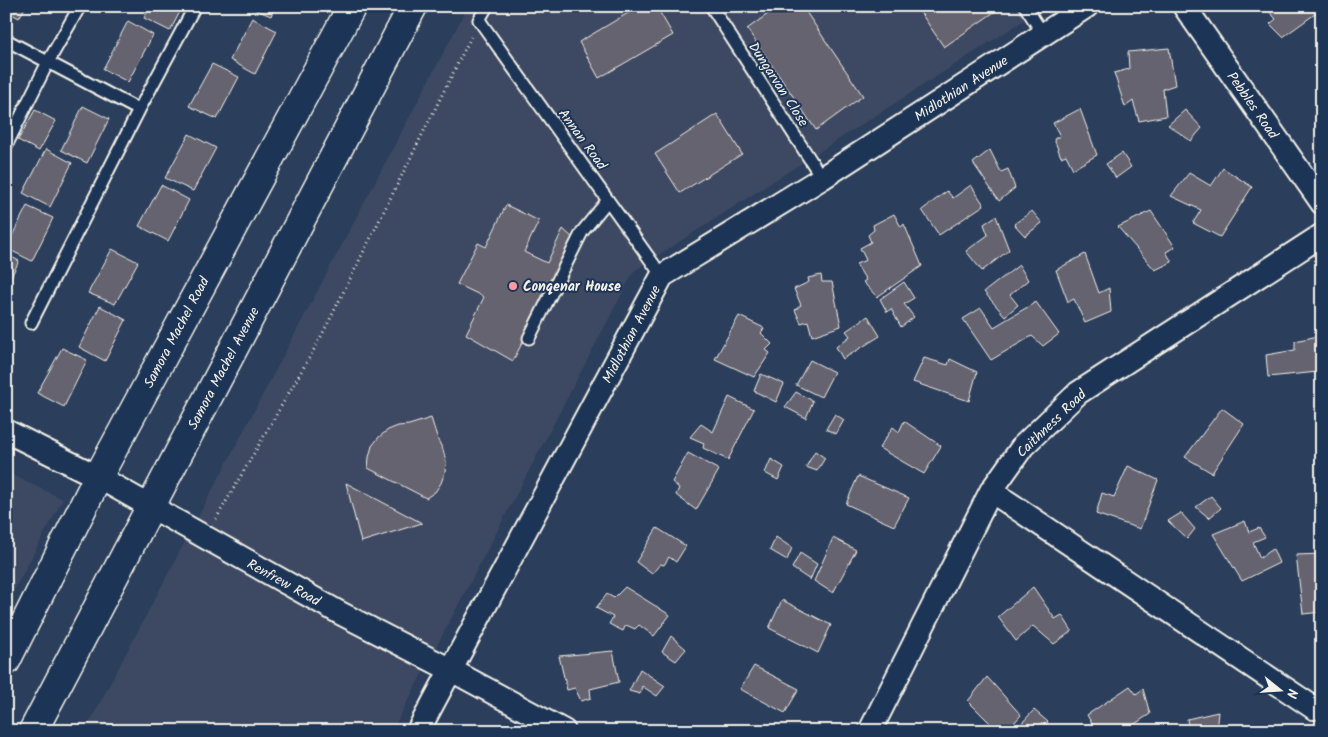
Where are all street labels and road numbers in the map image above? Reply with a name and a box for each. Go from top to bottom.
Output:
street label: Dungarvan Close [743,38,814,132]
street label: Midlothian Avenue [910,50,1014,128]
street label: Pebbles Road [1221,67,1284,145]
street label: Annan Road [552,104,613,176]
street label: Samora Machel Road [138,272,216,392]
street label: Midlothian Avenue [597,281,667,387]
street label: Samora Machel Avenue [182,303,266,434]
street label: Caithness Road [1011,384,1093,463]
street label: Renfrew Road [243,554,325,613]

